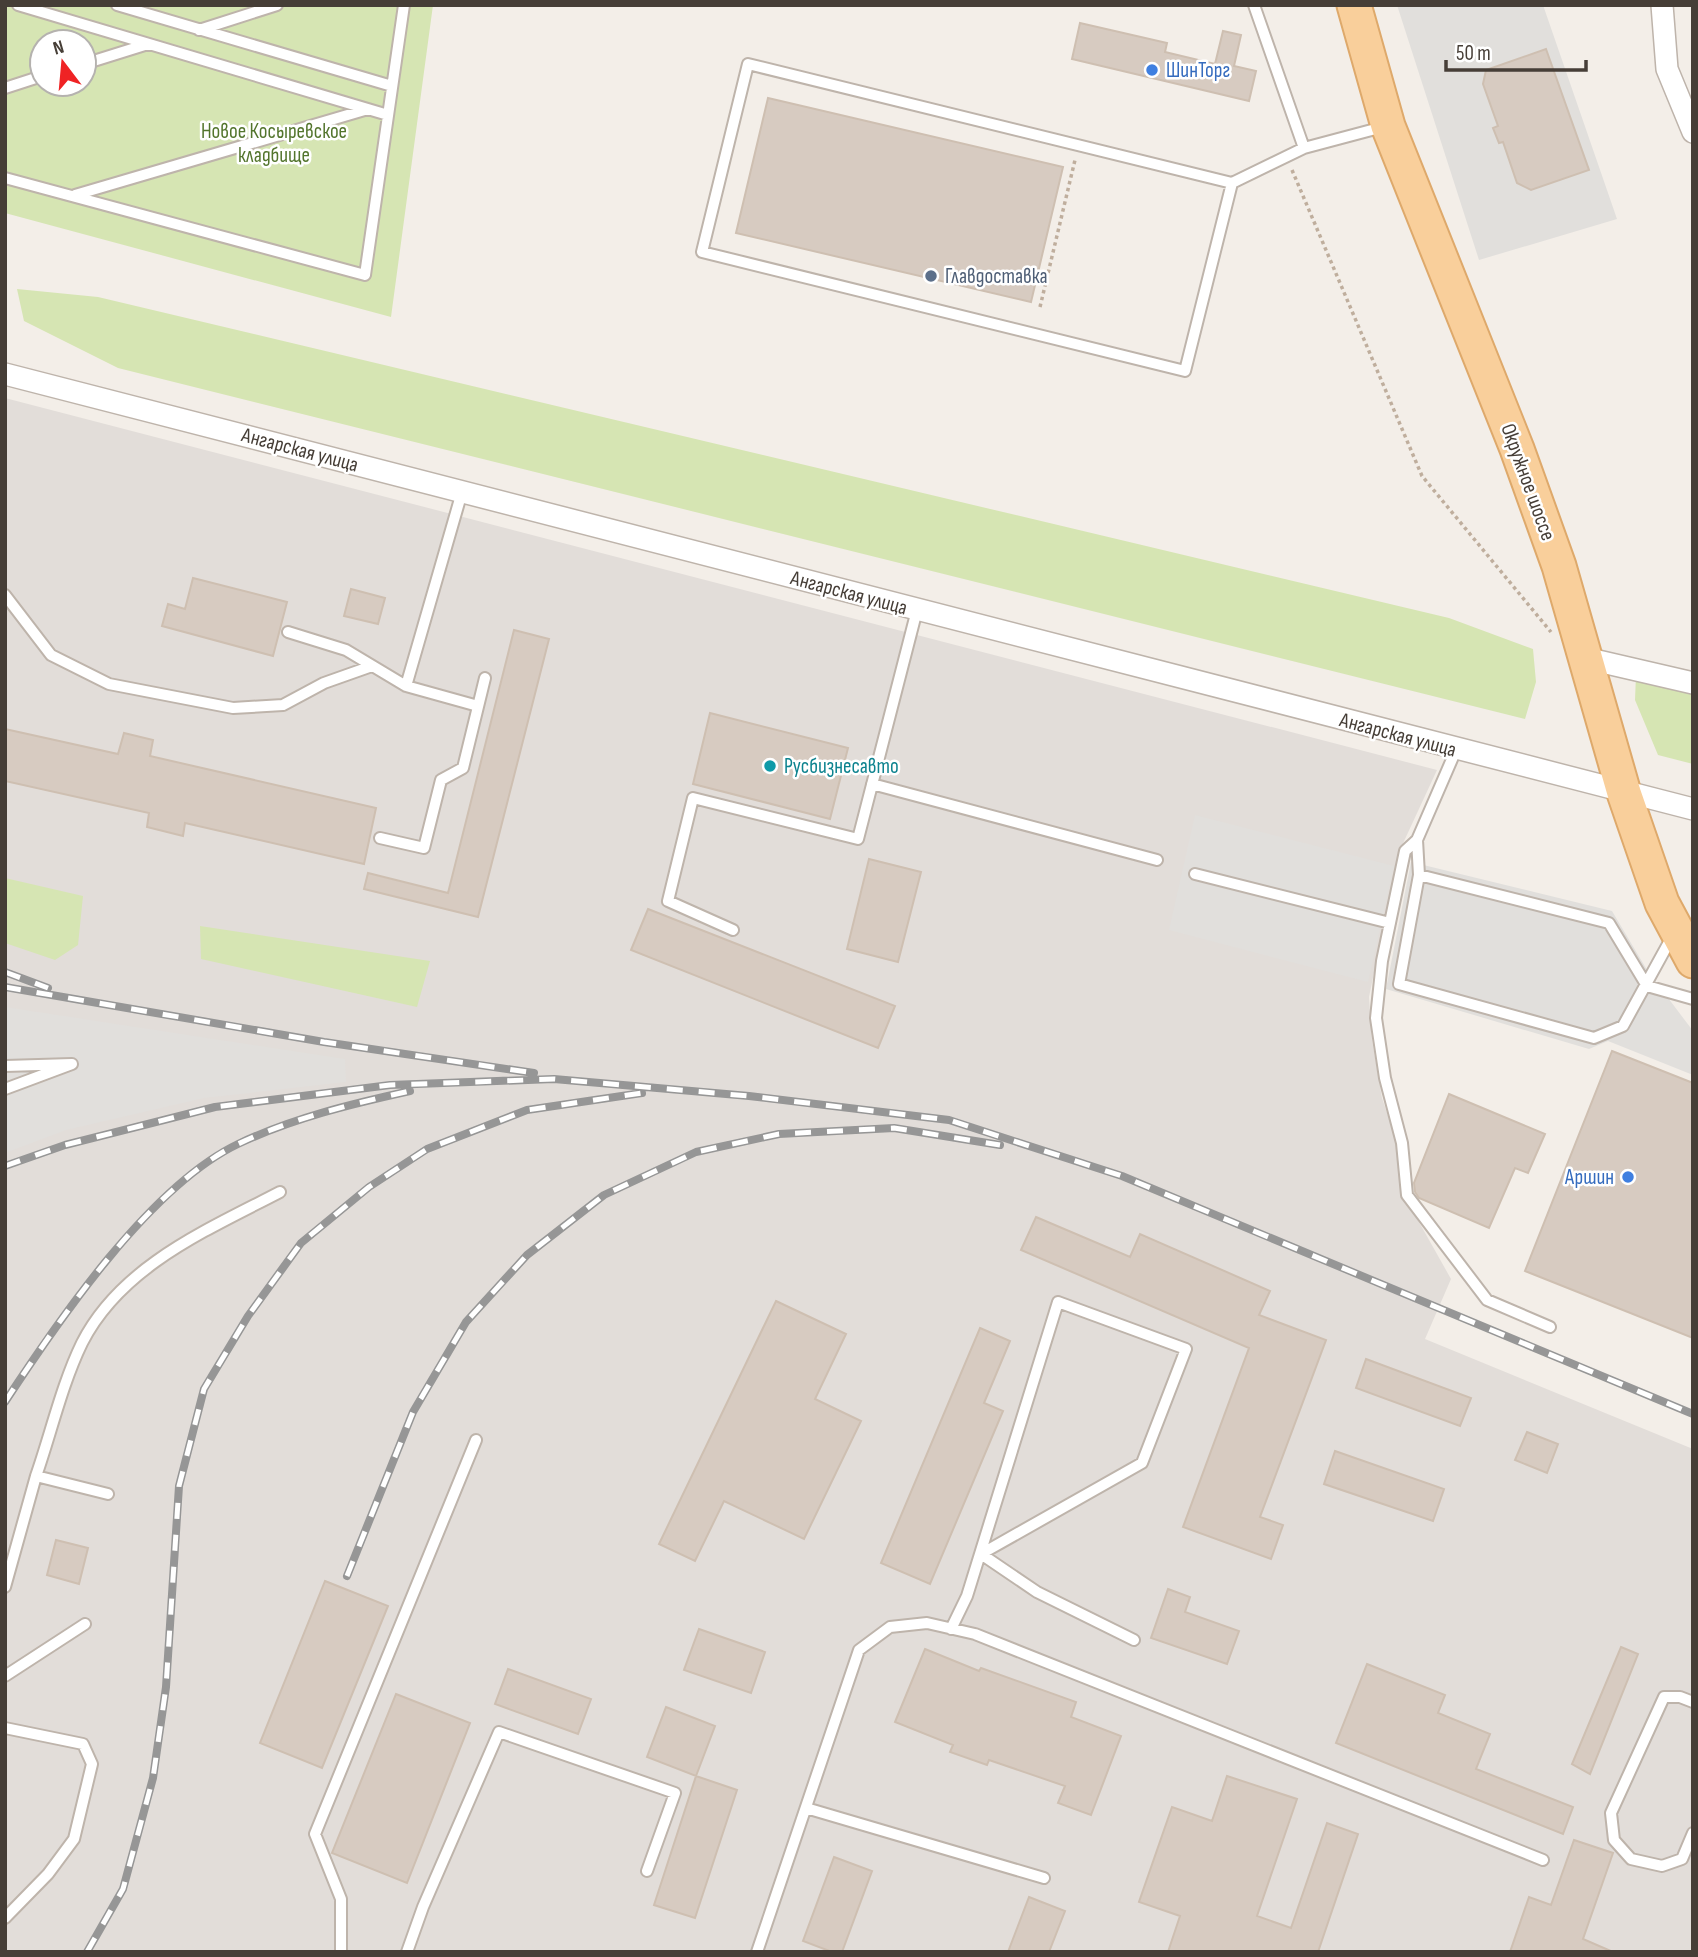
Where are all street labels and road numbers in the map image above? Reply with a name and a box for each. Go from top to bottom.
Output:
street label: Окружное шоссе [1495,420,1561,544]
street label: Ангарская улица [238,422,361,478]
street label: Ангарская улица [787,565,910,621]
street label: Ангарская улица [1336,707,1459,763]

